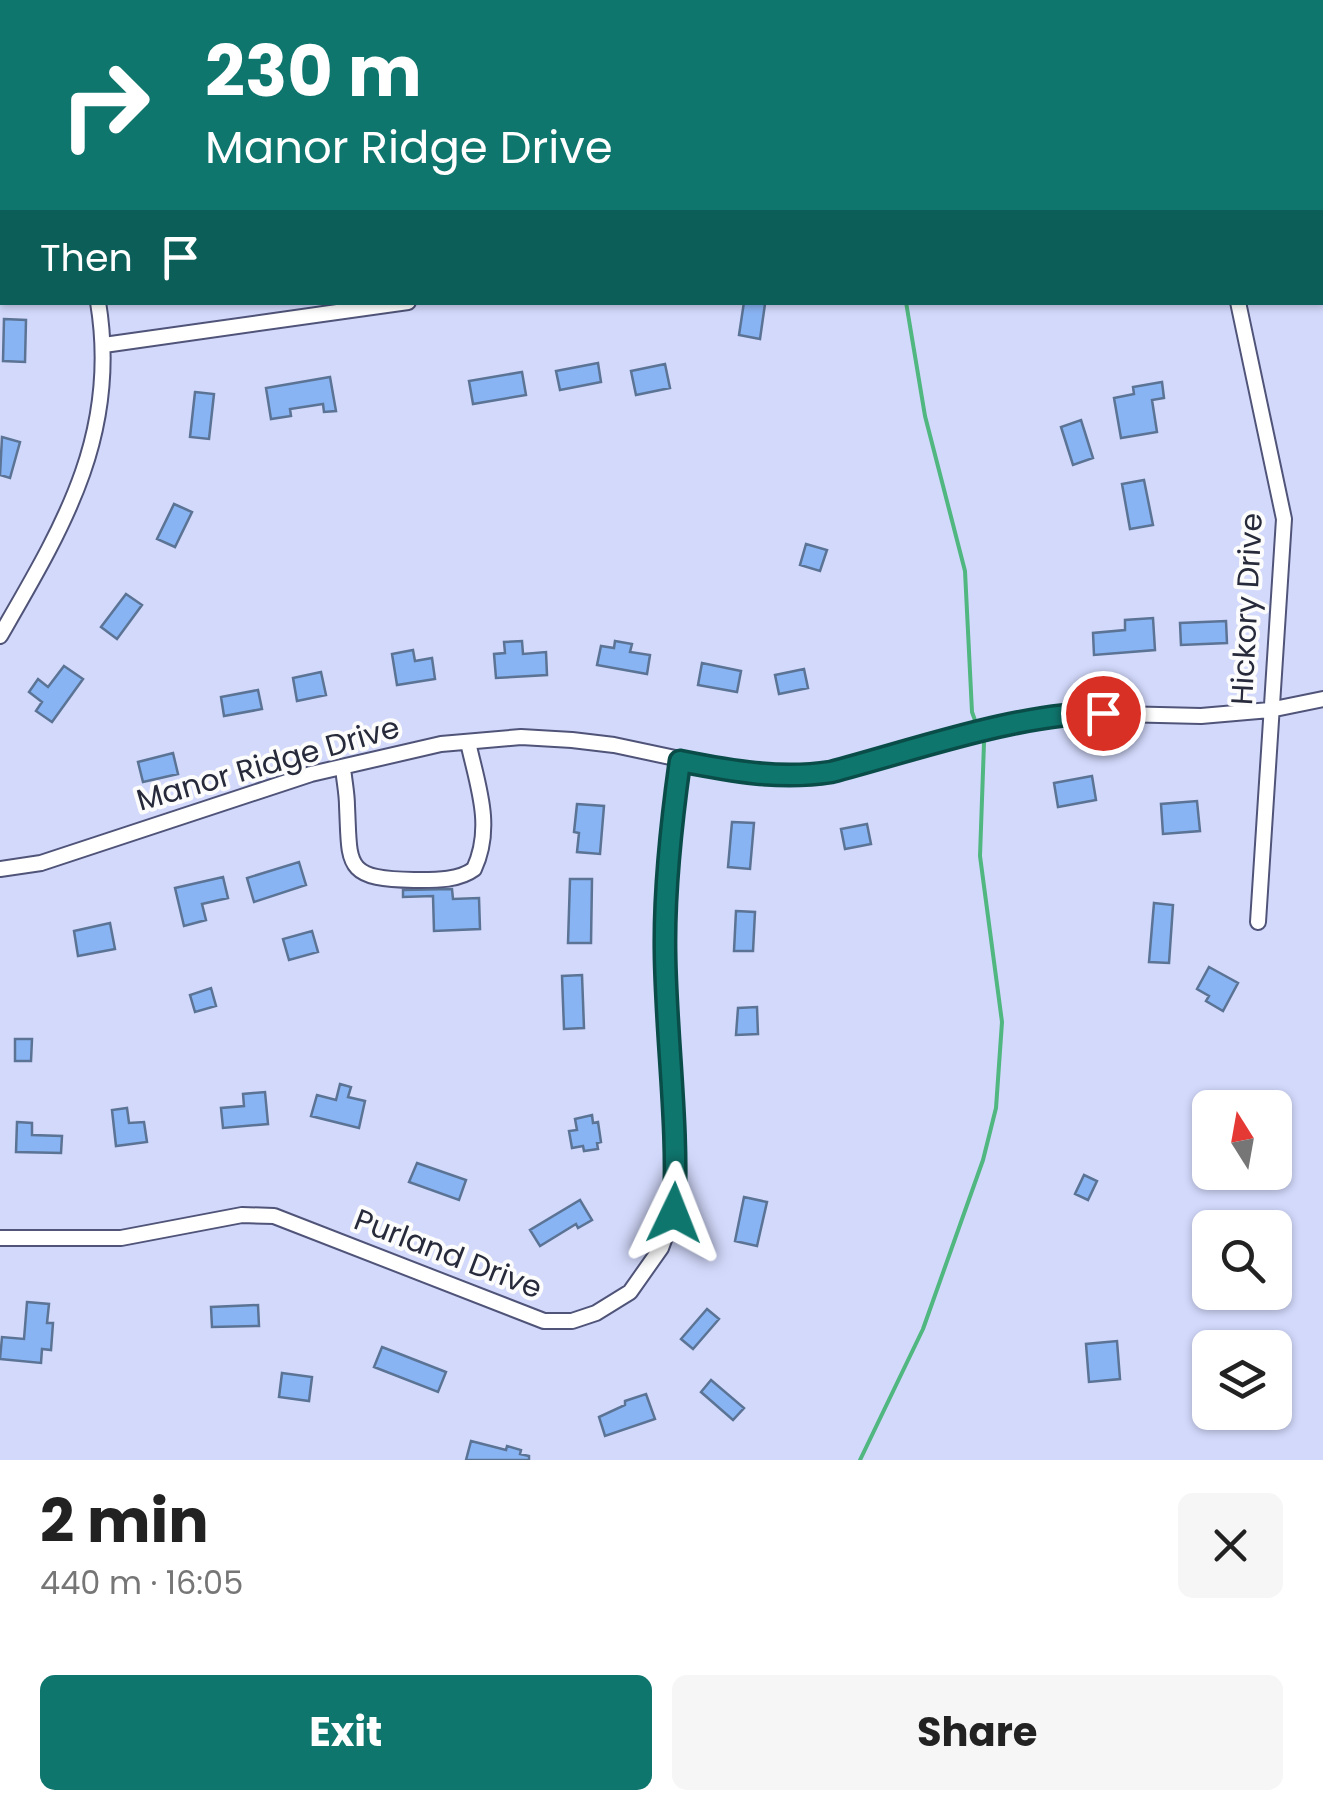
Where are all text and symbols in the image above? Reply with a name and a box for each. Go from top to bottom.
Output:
text: 230 m [205,22,422,121]
icon: right [40,40,170,170]
text: Manor Ridge Drive [205,116,613,179]
icon: arrive [153,230,208,285]
text: Then [40,231,133,284]
street label: Hickory Drive [1220,512,1273,706]
pin [1061,671,1146,756]
icon: arrive [1076,686,1131,741]
street label: Manor Ridge Drive [131,705,404,822]
north arrow [1192,1090,1292,1190]
map controls [1192,1090,1292,1430]
position arrow [622,1161,726,1265]
street label: Purland Drive [348,1198,548,1309]
button: search [1192,1210,1292,1310]
button: layers [1192,1330,1292,1430]
text: 2 min [40,1479,209,1563]
button: close [1178,1493,1283,1598]
text: 440 m · 16:05 [40,1560,243,1605]
button: Exit [40,1675,652,1790]
button: Share [672,1675,1283,1790]

